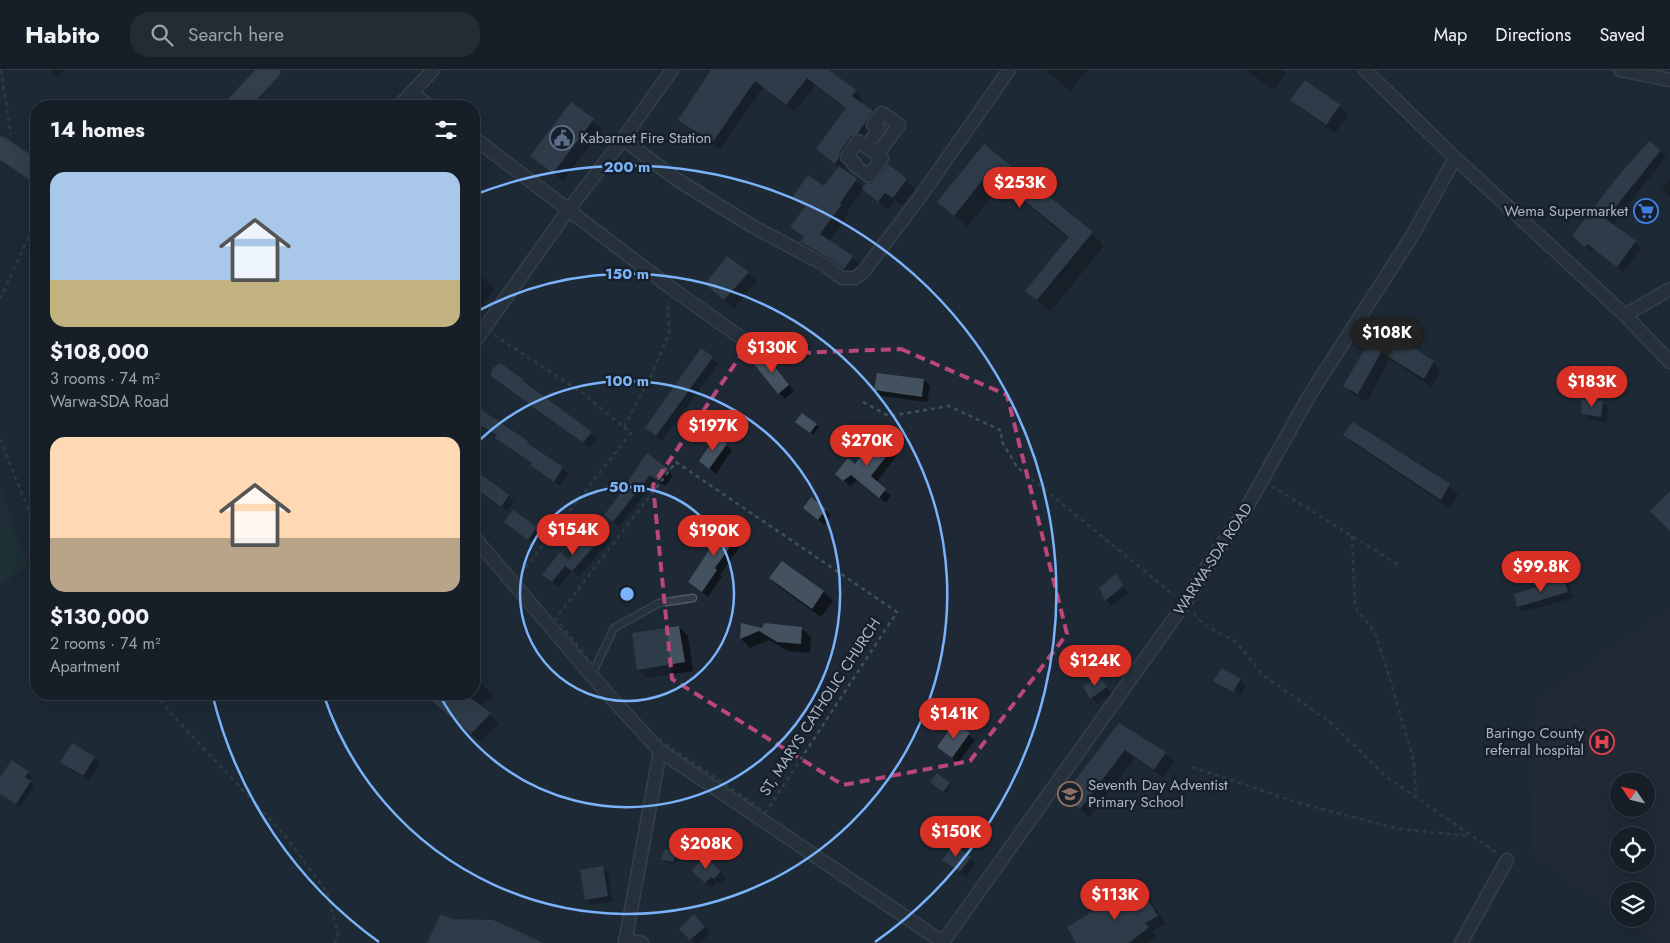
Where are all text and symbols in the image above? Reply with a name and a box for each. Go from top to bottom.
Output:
search box [130,12,480,57]
text: Habito [25,17,100,52]
icon: search [148,21,176,49]
text: Search here [188,21,284,48]
text: Map [1434,22,1467,48]
text: Directions [1495,22,1571,48]
text: Saved [1599,22,1645,48]
text: 14 homes [50,115,145,145]
icon: filters [432,116,460,144]
public building icon: Kabarnet Fire Station [549,125,575,151]
place label: Kabarnet Fire Station [580,127,711,149]
text: 200 m [604,156,650,178]
pin: $253K [985,166,1055,209]
text: $253K [994,171,1046,194]
supermarket icon: Wema Supermarket [1633,198,1659,224]
place label: Wema Supermarket [1504,200,1628,222]
icon: home [210,205,300,295]
text: 150 m [605,263,649,285]
pin: $108K [1352,316,1422,359]
text: $108K [1362,321,1412,344]
pin: $130K [737,332,807,374]
text: $130K [747,336,797,359]
text: $108,000 [50,337,149,367]
pin: $183K [1557,366,1627,408]
text: 3 rooms · 74 m² [50,367,160,390]
text: 100 m [605,370,649,392]
text: $183K [1567,370,1617,393]
text: Warwa-SDA Road [50,390,169,413]
pin: $197K [678,410,748,452]
text: $197K [688,414,738,437]
pin: $270K [832,424,902,467]
text: $270K [841,429,893,452]
icon: home [210,470,300,560]
text: 50 m [609,476,645,498]
street label: WARWA-SDA ROAD [1168,498,1258,620]
pin: $154K [538,514,608,556]
pin: $190K [679,514,749,557]
text: $154K [548,518,598,541]
text: $190K [689,519,739,542]
pin: $99.8K [1500,550,1582,593]
text: $99.8K [1513,555,1569,578]
centre of rings [618,585,636,603]
text: $130,000 [50,602,149,632]
street label: ST, MARYS CATHOLIC CHURCH [754,614,886,800]
text: 2 rooms · 74 m² [50,632,161,655]
pin: $124K [1060,644,1130,687]
text: $124K [1070,649,1120,672]
text: Apartment [50,655,120,678]
pin: $141K [919,698,989,740]
text: $141K [930,702,978,725]
place label: Baringo County referral hospital [1485,722,1584,761]
hospital icon: Baringo County referral hospital [1589,729,1615,755]
north arrow [1610,772,1655,818]
map controls [1610,772,1655,927]
place label: Seventh Day Adventist Primary School [1088,774,1228,813]
school or university icon: Seventh Day Adventist Primary School [1057,781,1083,807]
pin: $150K [921,816,991,858]
text: $150K [931,820,981,843]
button: locate [1610,827,1655,872]
pin: $208K [671,828,741,870]
text: $208K [680,832,732,855]
pin: $113K [1080,878,1150,921]
button: layers [1610,882,1655,927]
text: $113K [1091,883,1139,906]

